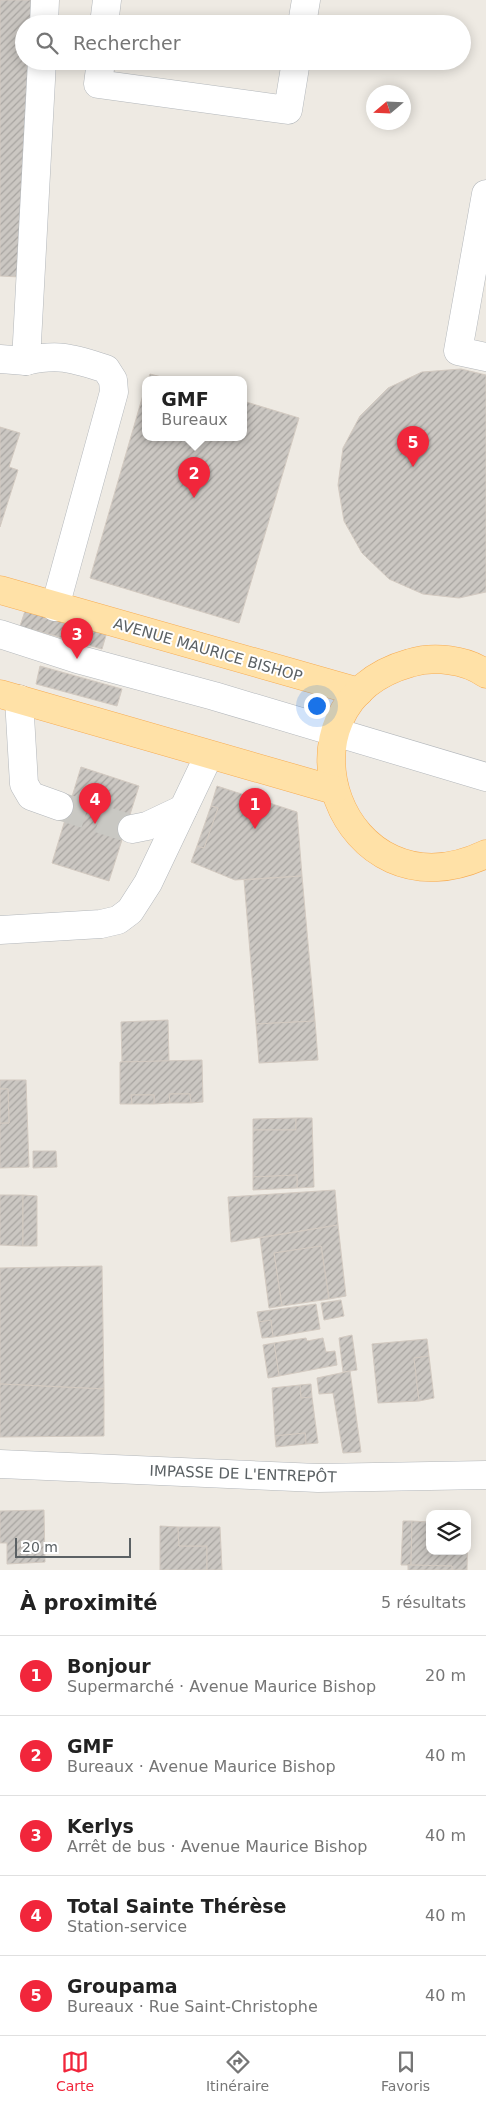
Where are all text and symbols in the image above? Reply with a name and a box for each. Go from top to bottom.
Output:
search box [15,15,471,70]
icon: search [33,29,61,57]
text: Rechercher [73,32,181,54]
north arrow [366,85,411,130]
popup [142,376,247,441]
text: GMF [161,388,209,410]
text: Bureaux [161,410,228,429]
pin: 5 [397,426,429,467]
pin: 2 [178,457,210,498]
street label: AVENUE MAURICE BISHOP [112,614,304,686]
pin: 3 [61,618,93,659]
your location [304,693,330,719]
pin: 4 [79,783,111,824]
pin: 1 [239,788,271,829]
street label: IMPASSE DE L'ENTREPÔT [149,1461,338,1486]
map controls [426,1510,471,1555]
button: layers [426,1510,471,1555]
scale bar [15,1535,131,1558]
text: 20 m [22,1539,58,1555]
text: À proximité [20,1591,157,1615]
text: 5 résultats [381,1593,466,1612]
text: Bonjour [67,1655,151,1677]
text: 1 [30,1666,42,1685]
text: 20 m [425,1666,466,1685]
text: Supermarché · Avenue Maurice Bishop [67,1677,376,1696]
text: GMF [67,1735,114,1757]
text: 2 [30,1746,42,1765]
text: 40 m [425,1746,466,1765]
text: Bureaux · Avenue Maurice Bishop [67,1757,336,1776]
text: Kerlys [67,1815,134,1837]
text: 3 [30,1826,42,1845]
text: 40 m [425,1826,466,1845]
text: Arrêt de bus · Avenue Maurice Bishop [67,1837,368,1856]
text: Total Sainte Thérèse [67,1895,286,1917]
text: 4 [30,1906,42,1925]
text: 40 m [425,1906,466,1925]
text: Station-service [67,1917,187,1936]
text: Groupama [67,1975,178,1997]
text: 5 [30,1986,42,2005]
text: 40 m [425,1986,466,2005]
text: Bureaux · Rue Saint-Christophe [67,1997,318,2016]
tab: Carte [56,2048,94,2094]
tab: Itinéraire [206,2048,269,2094]
tab: Favoris [381,2048,430,2094]

